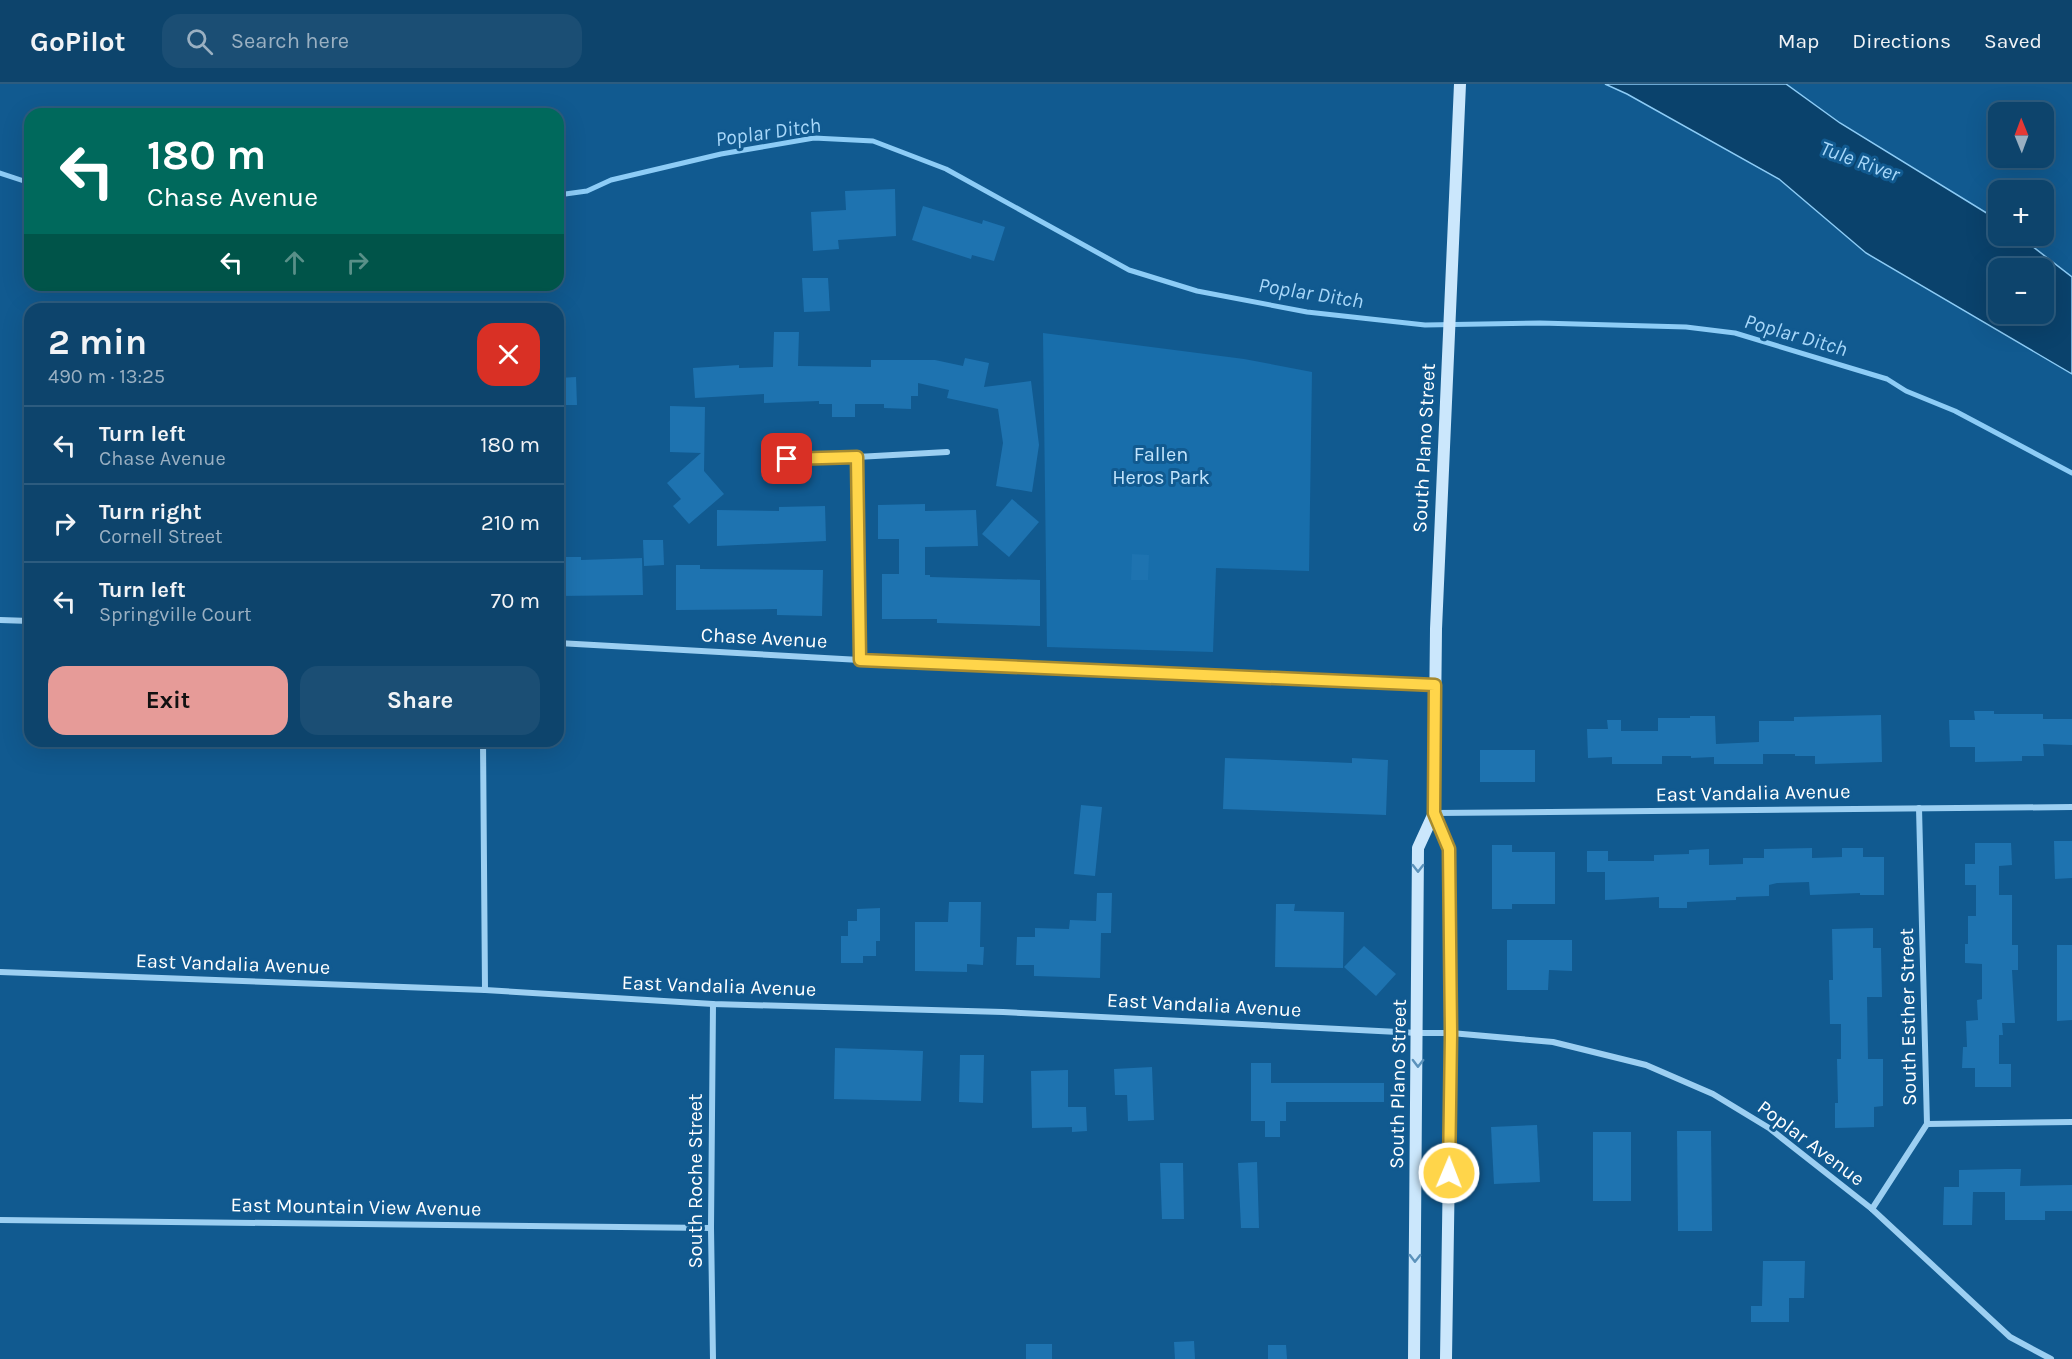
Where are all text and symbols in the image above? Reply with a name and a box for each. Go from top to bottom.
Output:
search box [162,14,582,68]
text: GoPilot [30,25,126,58]
icon: search [183,25,216,58]
text: Search here [231,28,349,54]
text: Map [1778,29,1819,53]
text: Directions [1852,29,1951,53]
text: Saved [1984,29,2042,53]
north arrow [1988,102,2054,168]
map controls [1988,102,2054,324]
water label: Poplar Ditch [714,113,822,151]
text: 180 m [147,130,266,180]
icon: left [48,132,126,210]
water label: Tule River [1817,136,1904,187]
button: + [1988,180,2054,246]
text: Chase Avenue [147,181,318,213]
icon: left [215,246,248,279]
icon: ahead [278,246,311,279]
icon: right [341,246,374,279]
button: − [1988,258,2054,324]
water label: Poplar Ditch [1257,273,1365,313]
water label: Poplar Ditch [1742,309,1850,361]
text: 2 min [48,321,147,363]
button: close [477,323,540,386]
street label: South Plano Street [1408,362,1440,533]
text: 490 m · 13:25 [48,365,165,388]
text: Turn left [99,421,186,447]
icon: left [48,429,81,462]
text: 180 m [480,432,540,458]
pin [761,433,812,484]
icon: arrive [770,442,803,475]
park label: Fallen Heros Park [1112,443,1210,489]
text: Chase Avenue [99,447,226,470]
text: Turn right [99,499,202,525]
icon: right [48,507,81,540]
text: 210 m [481,510,540,536]
text: Cornell Street [99,525,223,548]
text: Turn left [99,577,186,603]
icon: left [48,585,81,618]
text: 70 m [491,588,540,614]
text: Springville Court [99,603,252,626]
street label: Chase Avenue [700,623,828,653]
button: Exit [48,666,288,735]
button: Share [300,666,540,735]
street label: East Vandalia Avenue [1655,780,1851,806]
one-way arrow [1412,864,1424,873]
street label: South Esther Street [1895,927,1921,1106]
street label: East Vandalia Avenue [135,949,331,979]
street label: East Vandalia Avenue [621,971,817,1001]
street label: East Vandalia Avenue [1106,988,1302,1022]
street label: South Plano Street [1385,998,1411,1169]
one-way arrow [1411,1059,1424,1068]
street label: South Roche Street [684,1093,707,1268]
street label: Poplar Avenue [1753,1095,1869,1191]
position arrow [1417,1141,1481,1205]
street label: East Mountain View Avenue [230,1193,482,1221]
one-way arrow [1409,1254,1421,1263]

